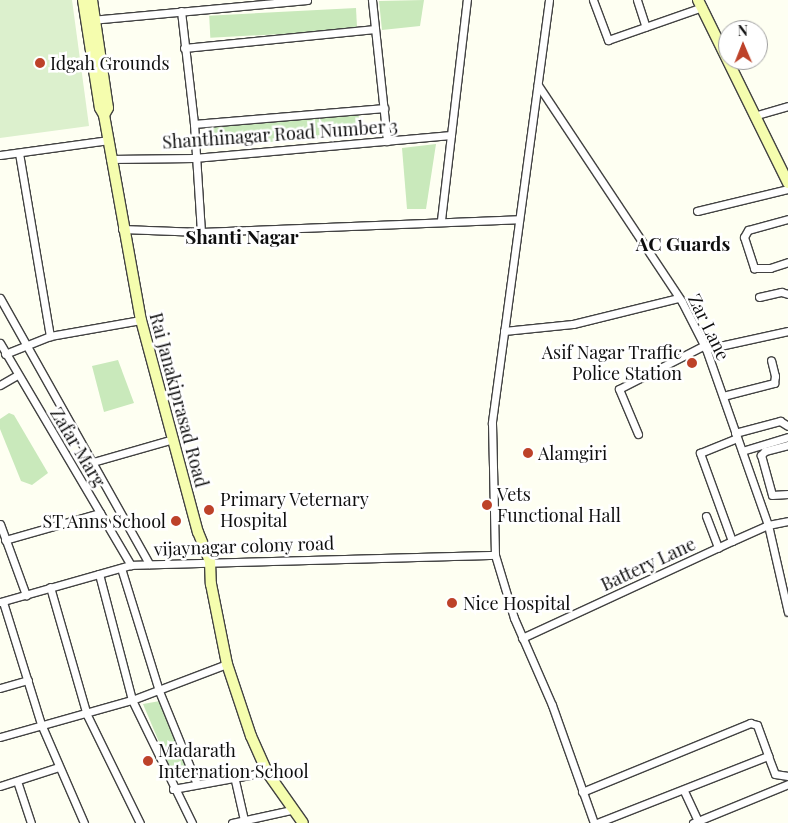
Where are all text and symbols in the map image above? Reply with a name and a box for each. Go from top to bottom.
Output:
north arrow [718,20,768,70]
text: N [738,21,748,40]
place label: Idgah Grounds [50,52,169,74]
marker: Idgah Grounds [34,57,46,69]
street label: Shanthinagar Road Number 3 [161,115,399,153]
district label: Shanti Nagar [185,226,299,248]
district label: AC Guards [636,233,730,255]
street label: Zar Lane [684,290,734,364]
street label: Rai Janakiprasad Road [145,310,213,490]
place label: Asif Nagar Traffic Police Station [541,342,682,384]
marker: Asif Nagar Traffic Police Station [686,357,698,369]
street label: Zafar Marg [46,403,110,491]
place label: Alamgiri [538,442,607,464]
marker: Alamgiri [522,447,534,459]
place label: Vets Functional Hall [497,484,621,526]
place label: Primary Veternary Hospital [220,489,370,532]
marker: Vets Functional Hall [481,499,493,511]
marker: Primary Veternary Hospital [202,503,216,517]
place label: ST Anns School [42,510,166,532]
marker: ST Anns School [170,515,182,527]
street label: vijaynagar colony road [153,532,335,560]
street label: Battery Lane [597,533,699,595]
place label: Nice Hospital [463,592,571,614]
marker: Nice Hospital [445,596,459,610]
place label: Madarath Internation School [158,740,309,782]
marker: Madarath Internation School [142,755,154,767]

